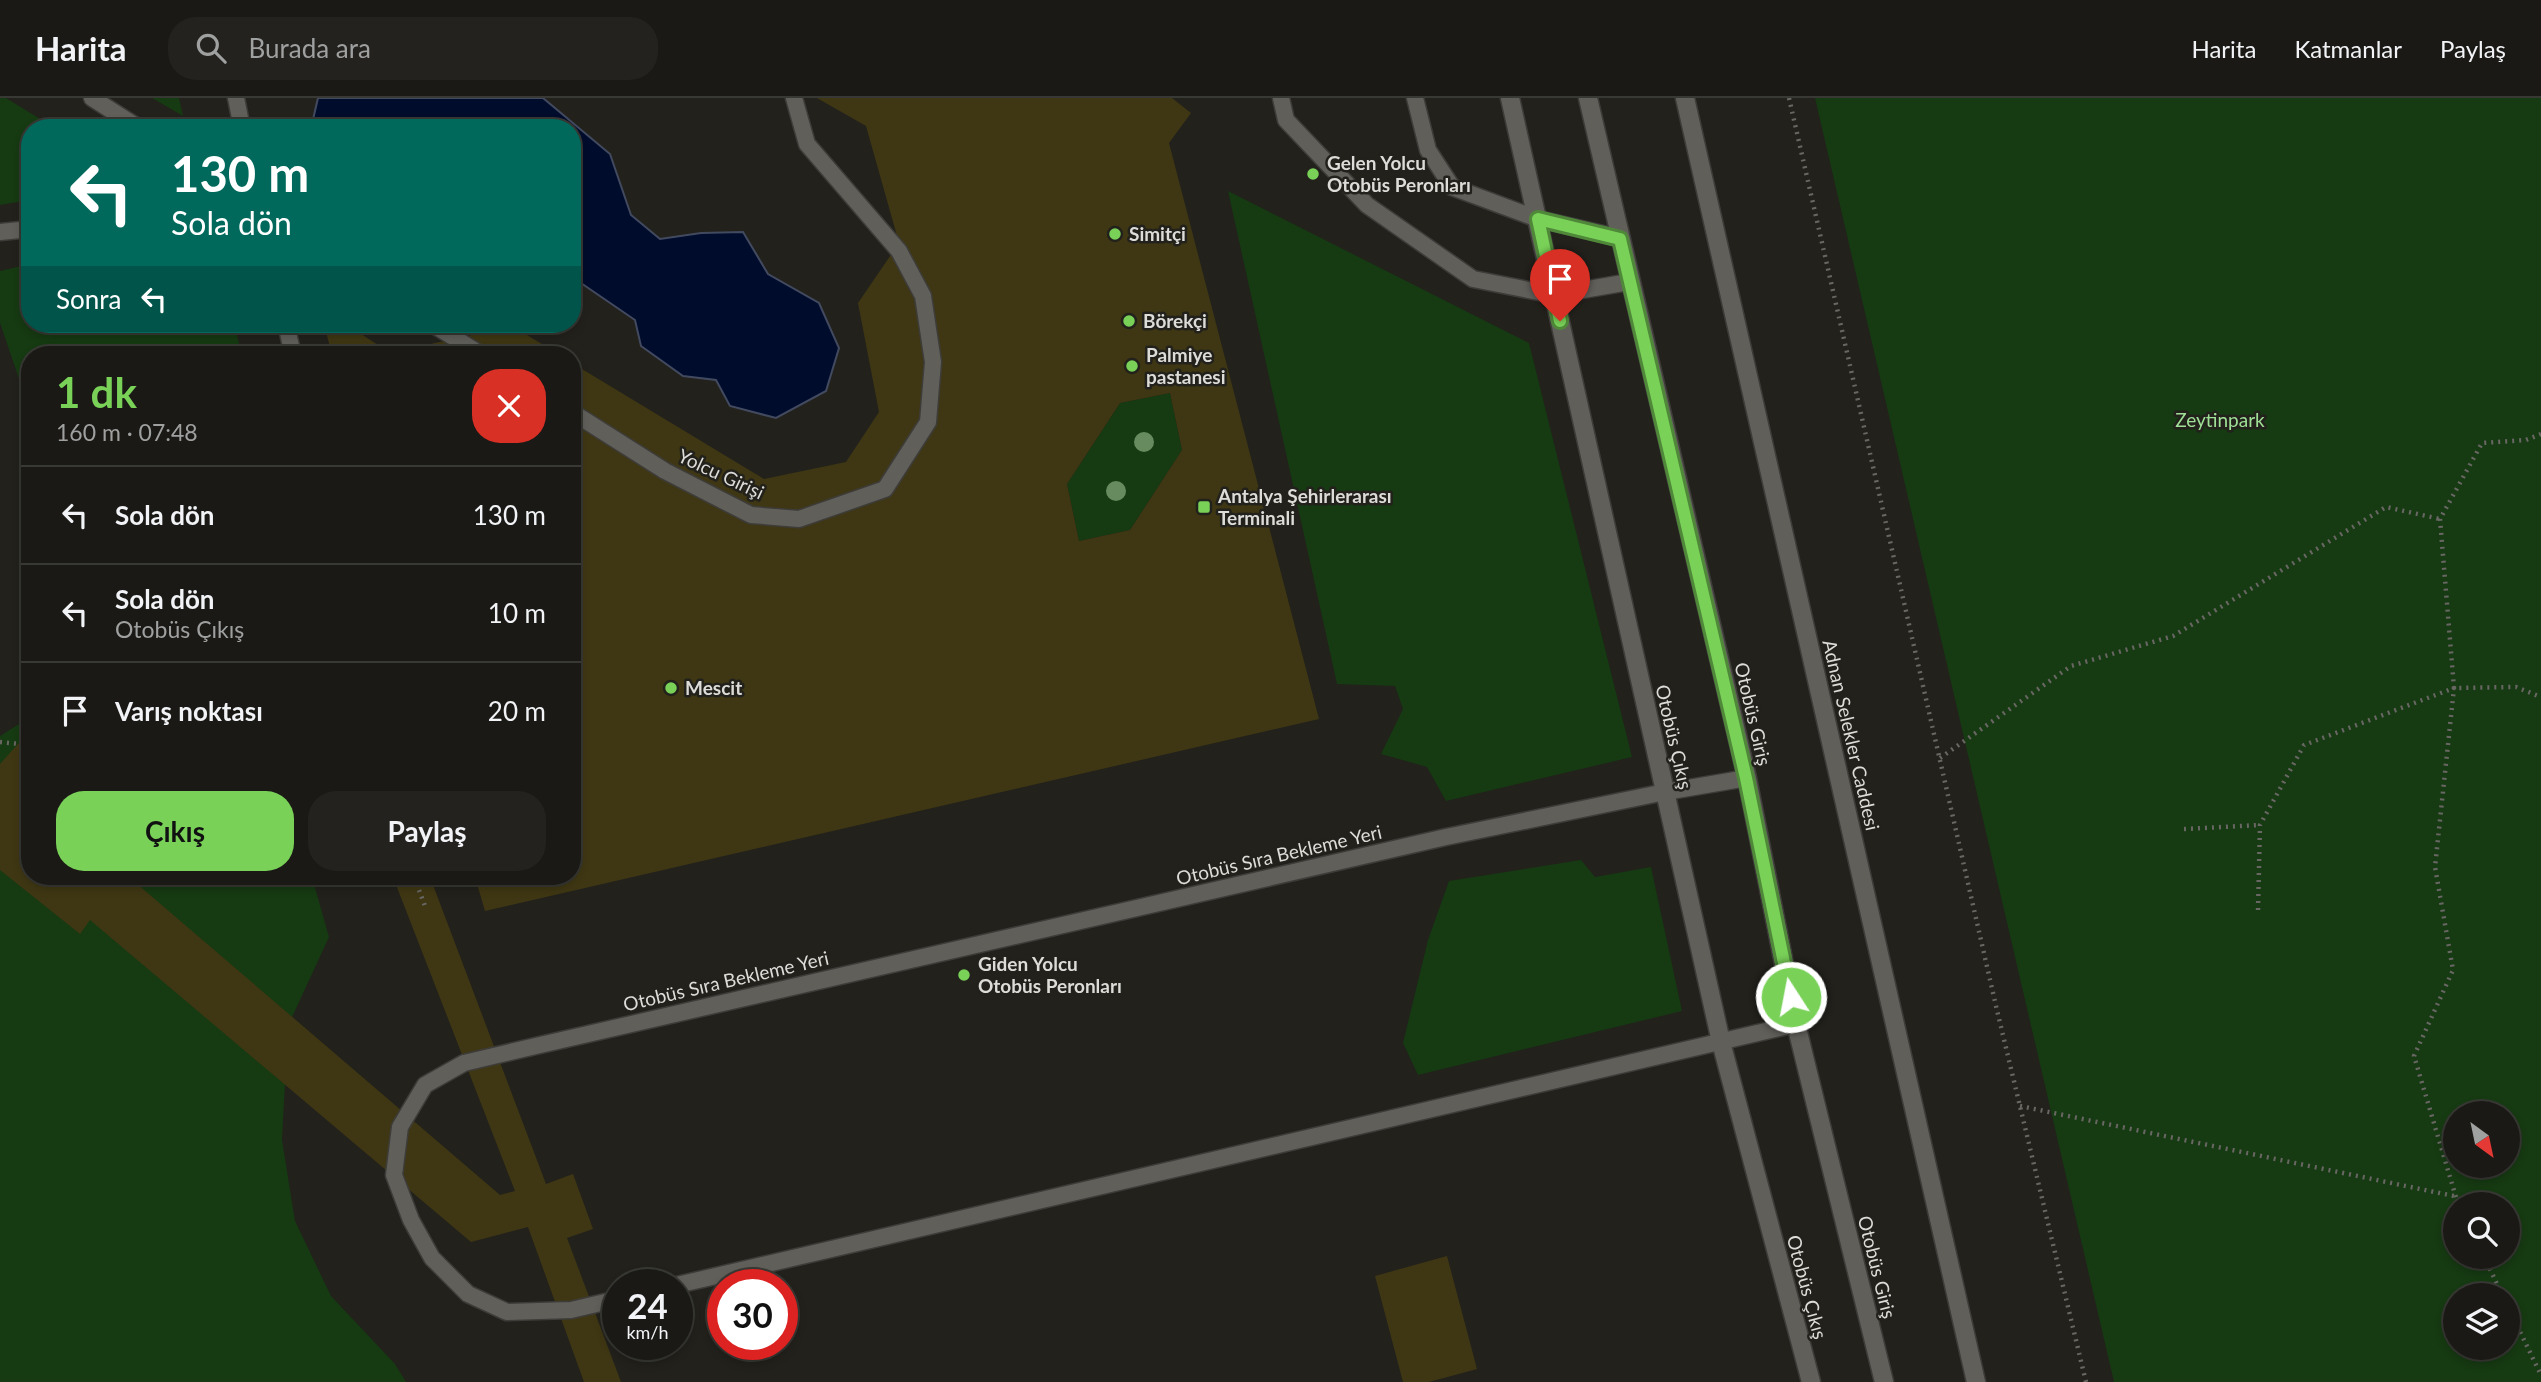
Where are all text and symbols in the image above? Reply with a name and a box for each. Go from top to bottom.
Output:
search box [168,17,658,80]
text: Harita [35,28,126,68]
icon: search [192,29,230,67]
text: Burada ara [248,32,371,64]
text: Harita [2191,34,2256,63]
text: Katmanlar [2294,34,2402,63]
text: Paylaş [2440,34,2506,63]
text: 130 m [171,144,309,202]
icon: left [56,147,147,238]
place label: Gelen Yolcu Otobüs Peronları [1327,151,1471,196]
marker: Gelen Yolcu Otobüs Peronları [1305,166,1321,182]
text: Sola dön [171,203,292,242]
place label: Simitçi [1129,222,1186,245]
marker: Simitçi [1107,226,1123,242]
pin [1530,249,1590,321]
icon: arrive [1541,260,1579,298]
icon: left [135,280,173,318]
text: Sonra [56,283,121,315]
place label: Börekçi [1143,309,1207,332]
marker: Börekçi [1121,313,1137,329]
place label: Palmiye pastanesi [1146,343,1226,388]
marker: Palmiye pastanesi [1124,358,1140,374]
text: 1 dk [56,367,137,417]
button: close [472,369,546,443]
park label: Zeytinpark [2175,408,2265,431]
text: 160 m · 07:48 [56,418,198,446]
street label: Yolcu Girişi [675,444,768,503]
place label: Antalya Şehirlerarası Terminali [1217,484,1392,529]
icon: left [56,496,94,534]
text: Sola dön [115,499,215,531]
text: 130 m [473,499,546,531]
marker: Antalya Şehirlerarası Terminali [1196,499,1212,515]
text: Sola dön [115,583,215,615]
icon: left [56,594,94,632]
text: 10 m [488,597,546,629]
text: Otobüs Çıkış [115,615,244,643]
street label: Adnan Selekler Caddesi [1818,637,1885,833]
street label: Otobüs Giriş [1730,660,1777,768]
place label: Mescit [685,676,742,699]
marker: Mescit [663,680,679,696]
street label: Otobüs Çıkış [1651,682,1698,791]
icon: arrive [56,692,94,730]
text: Varış noktası [115,695,263,727]
text: 20 m [488,695,546,727]
button: Çıkış [56,791,294,871]
button: Paylaş [308,791,546,871]
street label: Otobüs Sıra Bekleme Yeri [1174,820,1384,889]
street label: Otobüs Sıra Bekleme Yeri [621,946,831,1015]
place label: Giden Yolcu Otobüs Peronları [978,952,1122,997]
position arrow [1754,960,1828,1034]
marker: Giden Yolcu Otobüs Peronları [956,967,972,983]
north arrow [2443,1101,2520,1178]
map controls [2443,1101,2520,1360]
button: search [2443,1192,2520,1269]
street label: Otobüs Giriş [1854,1213,1901,1321]
street label: Otobüs Çıkış [1783,1232,1832,1341]
speed limit sign: 30 [707,1269,798,1360]
button: layers [2443,1283,2520,1360]
text: 24 [627,1284,668,1326]
text: km/h [626,1321,669,1343]

